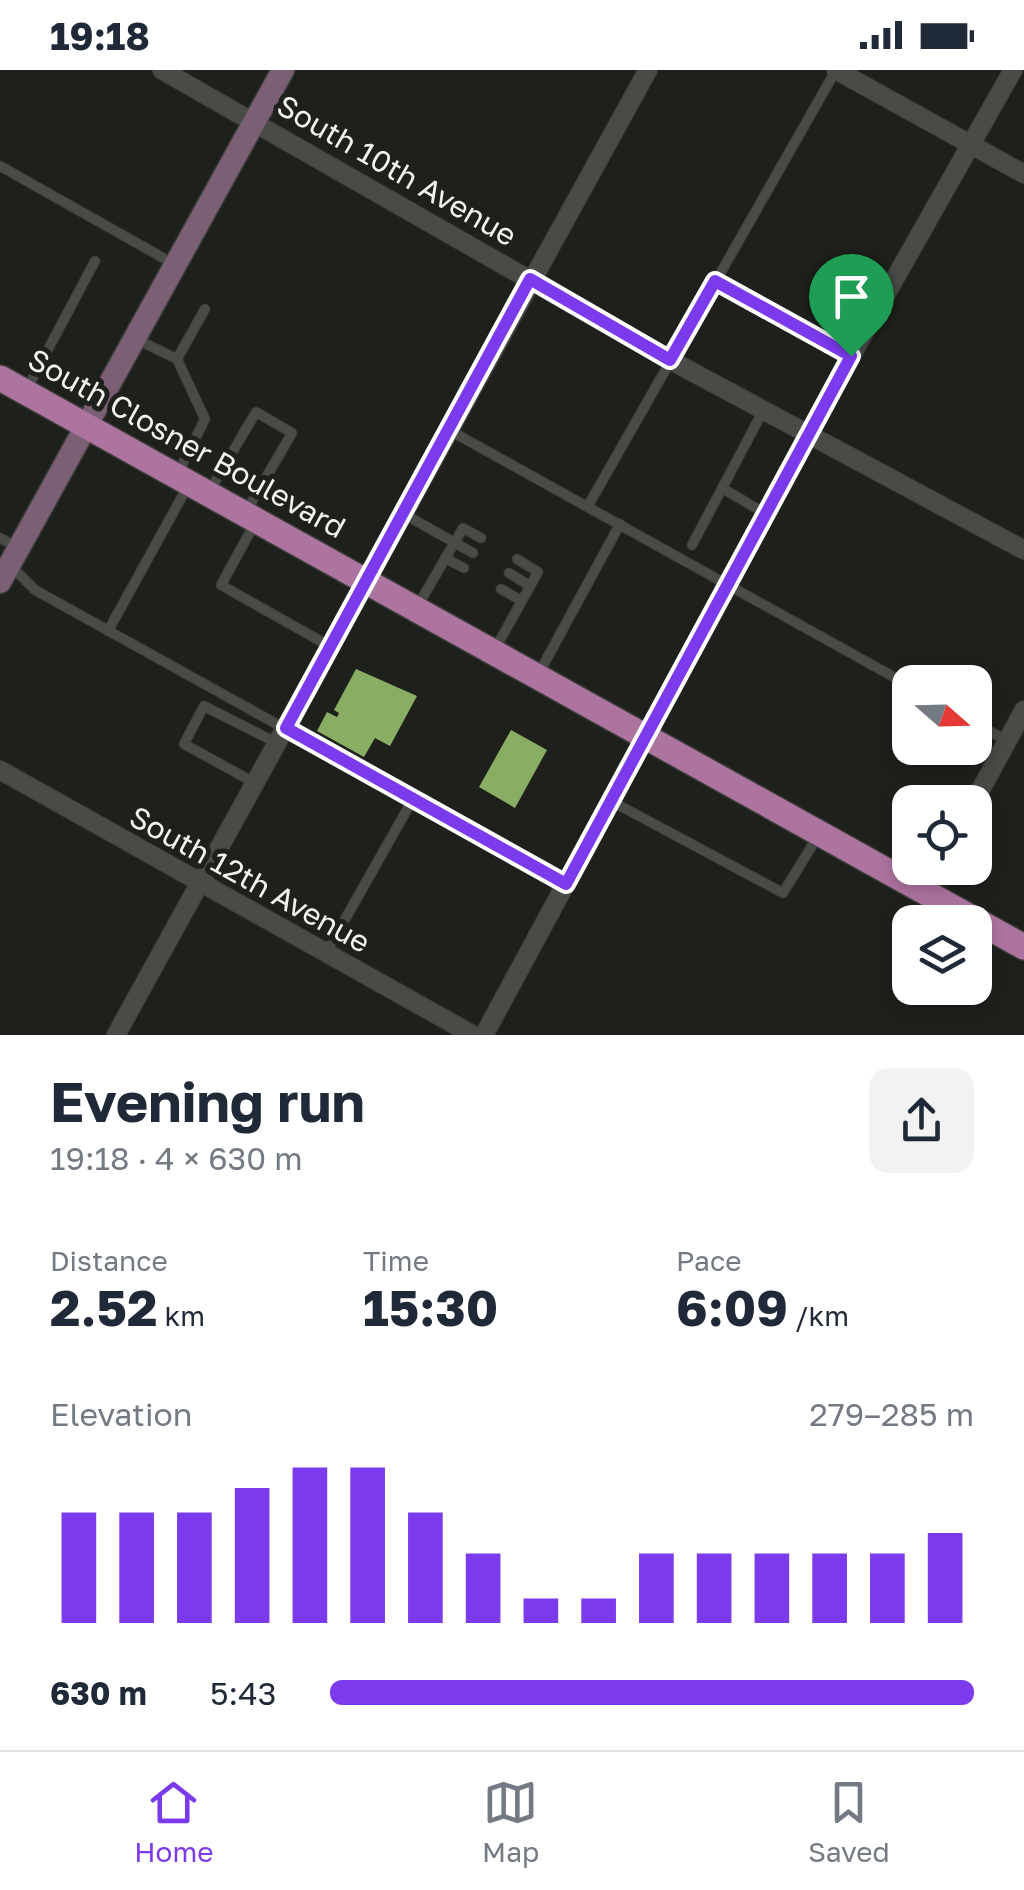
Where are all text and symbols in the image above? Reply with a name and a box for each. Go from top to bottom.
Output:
text: 19:18 [50,13,150,58]
street label: South 10th Avenue [271,87,523,253]
pin [809,254,894,357]
icon: arrive [824,269,879,324]
street label: South Closner Boulevard [22,341,352,545]
north arrow [892,665,992,765]
map controls [892,665,992,1005]
button: locate [892,785,992,885]
street label: South 12th Avenue [124,798,376,960]
button: layers [892,905,992,1005]
text: Evening run [50,1068,365,1134]
button: share [869,1068,974,1173]
text: 19:18 · 4 × 630 m [50,1139,302,1177]
text: Distance [50,1244,168,1277]
text: Time [363,1244,429,1277]
text: Pace [676,1244,741,1277]
text: 2.52 [50,1277,158,1337]
text: 15:30 [363,1277,498,1337]
text: 6:09 [676,1277,788,1337]
text: km [158,1299,205,1332]
text: /km [788,1299,849,1332]
text: Elevation [50,1395,192,1433]
text: 279–285 m [809,1395,974,1433]
text: 630 m [50,1674,147,1712]
text: 5:43 [210,1674,276,1712]
tab: Home [134,1775,213,1868]
tab: Map [482,1775,539,1868]
tab: Saved [808,1775,890,1868]

